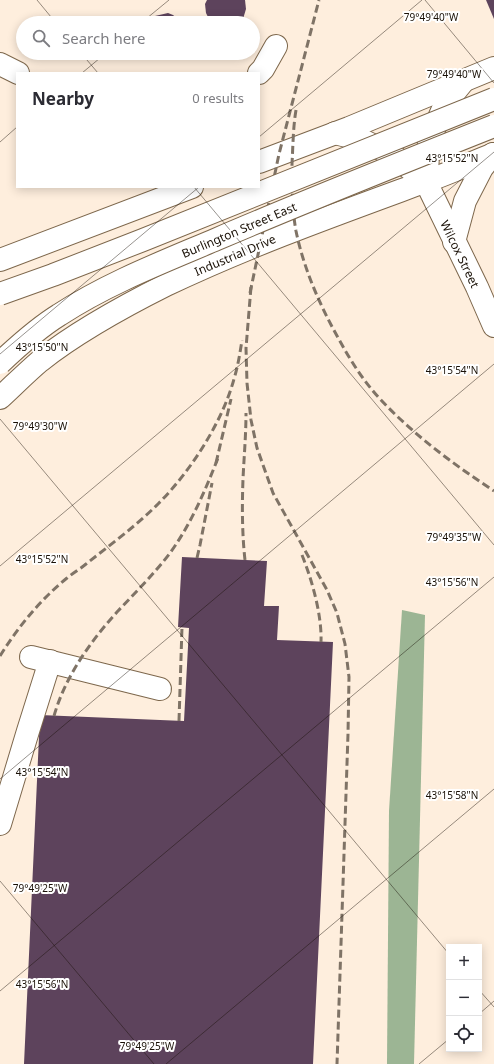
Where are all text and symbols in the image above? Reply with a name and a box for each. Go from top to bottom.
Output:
text: 79°49'40"W [404,10,459,24]
search box [16,16,260,60]
icon: search [30,27,52,49]
text: Search here [62,28,145,48]
text: 79°49'40"W [427,67,482,81]
text: Nearby [32,87,94,110]
text: 0 results [192,89,244,107]
text: 43°15'52"N [426,151,478,165]
street label: Burlington Street East [179,198,300,262]
street label: Wilcox Street [436,217,484,291]
street label: Industrial Drive [192,230,279,280]
text: 43°15'50"N [16,340,68,354]
text: 43°15'54"N [426,363,478,377]
text: 79°49'30"W [13,419,68,433]
text: 79°49'35"W [427,530,482,544]
text: 43°15'52"N [16,552,68,566]
text: 43°15'56"N [426,575,478,589]
text: 43°15'54"N [16,765,68,779]
text: 43°15'58"N [426,788,478,802]
text: 79°49'25"W [13,881,68,895]
map controls [446,944,482,1052]
button: + [446,944,482,980]
text: 43°15'56"N [16,977,68,991]
button: − [446,980,482,1016]
button: locate [446,1016,482,1052]
text: 79°49'25"W [120,1039,175,1053]

